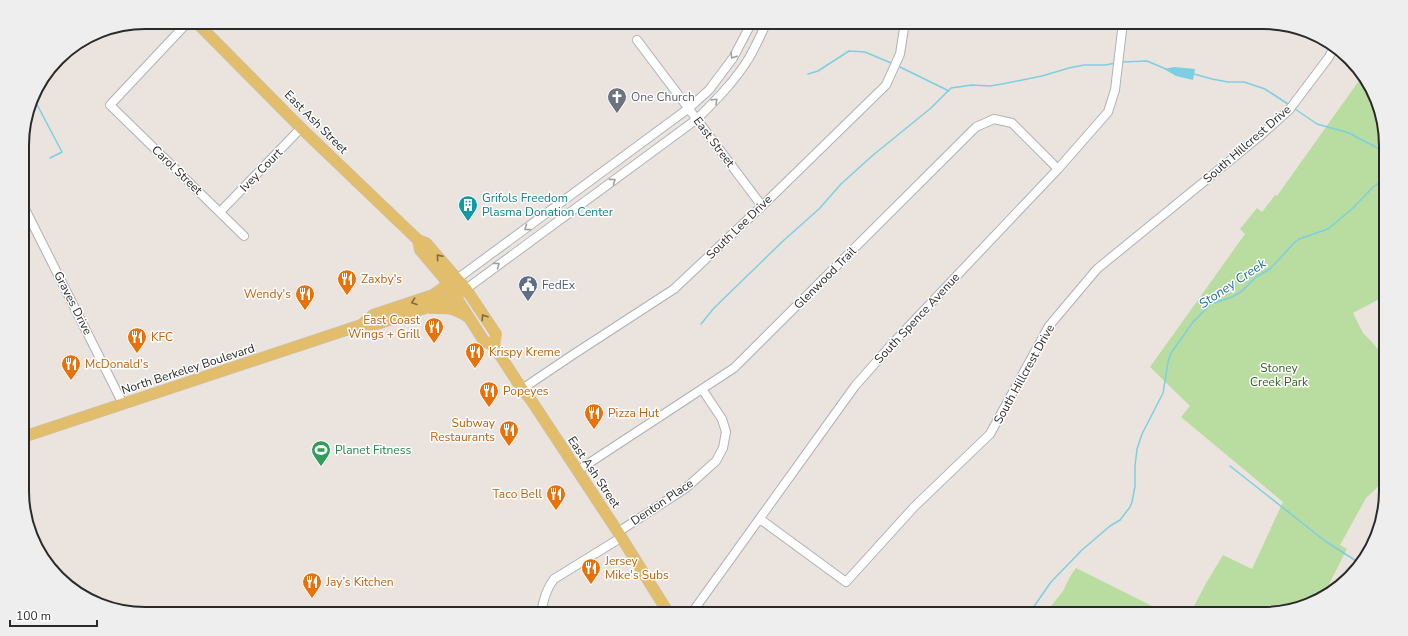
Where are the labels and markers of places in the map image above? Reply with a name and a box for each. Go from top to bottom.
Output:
church icon: One Church [606,86,628,114]
place label: One Church [631,89,695,105]
place label: Grifols Freedom Plasma Donation Center [482,190,614,220]
building icon: Grifols Freedom Plasma Donation Center [457,194,479,222]
restaurant icon: Zaxby's [336,268,358,296]
place label: Zaxby's [361,271,402,287]
public building icon: FedEx [517,274,539,302]
place label: FedEx [542,277,576,293]
restaurant icon: Wendy's [294,283,316,311]
place label: Wendy's [244,286,291,302]
place label: East Coast Wings + Grill [348,312,421,342]
restaurant icon: East Coast Wings + Grill [423,316,445,344]
restaurant icon: KFC [126,326,148,354]
place label: KFC [151,329,173,345]
restaurant icon: Krispy Kreme [464,341,486,369]
place label: Krispy Kreme [489,344,560,360]
restaurant icon: McDonald's [60,353,82,381]
place label: McDonald's [85,356,149,372]
restaurant icon: Popeyes [478,380,500,408]
place label: Popeyes [503,383,549,399]
restaurant icon: Pizza Hut [583,402,605,430]
place label: Pizza Hut [608,405,660,421]
place label: Subway Restaurants [430,415,496,445]
restaurant icon: Subway Restaurants [498,419,520,447]
sports icon: Planet Fitness [310,439,332,467]
place label: Planet Fitness [335,442,412,458]
restaurant icon: Taco Bell [545,483,567,511]
place label: Taco Bell [493,486,542,502]
place label: Jersey Mike's Subs [604,553,669,583]
restaurant icon: Jersey Mike's Subs [580,557,602,585]
restaurant icon: Jay’s Kitchen [301,571,323,599]
place label: Jay’s Kitchen [325,574,394,590]

